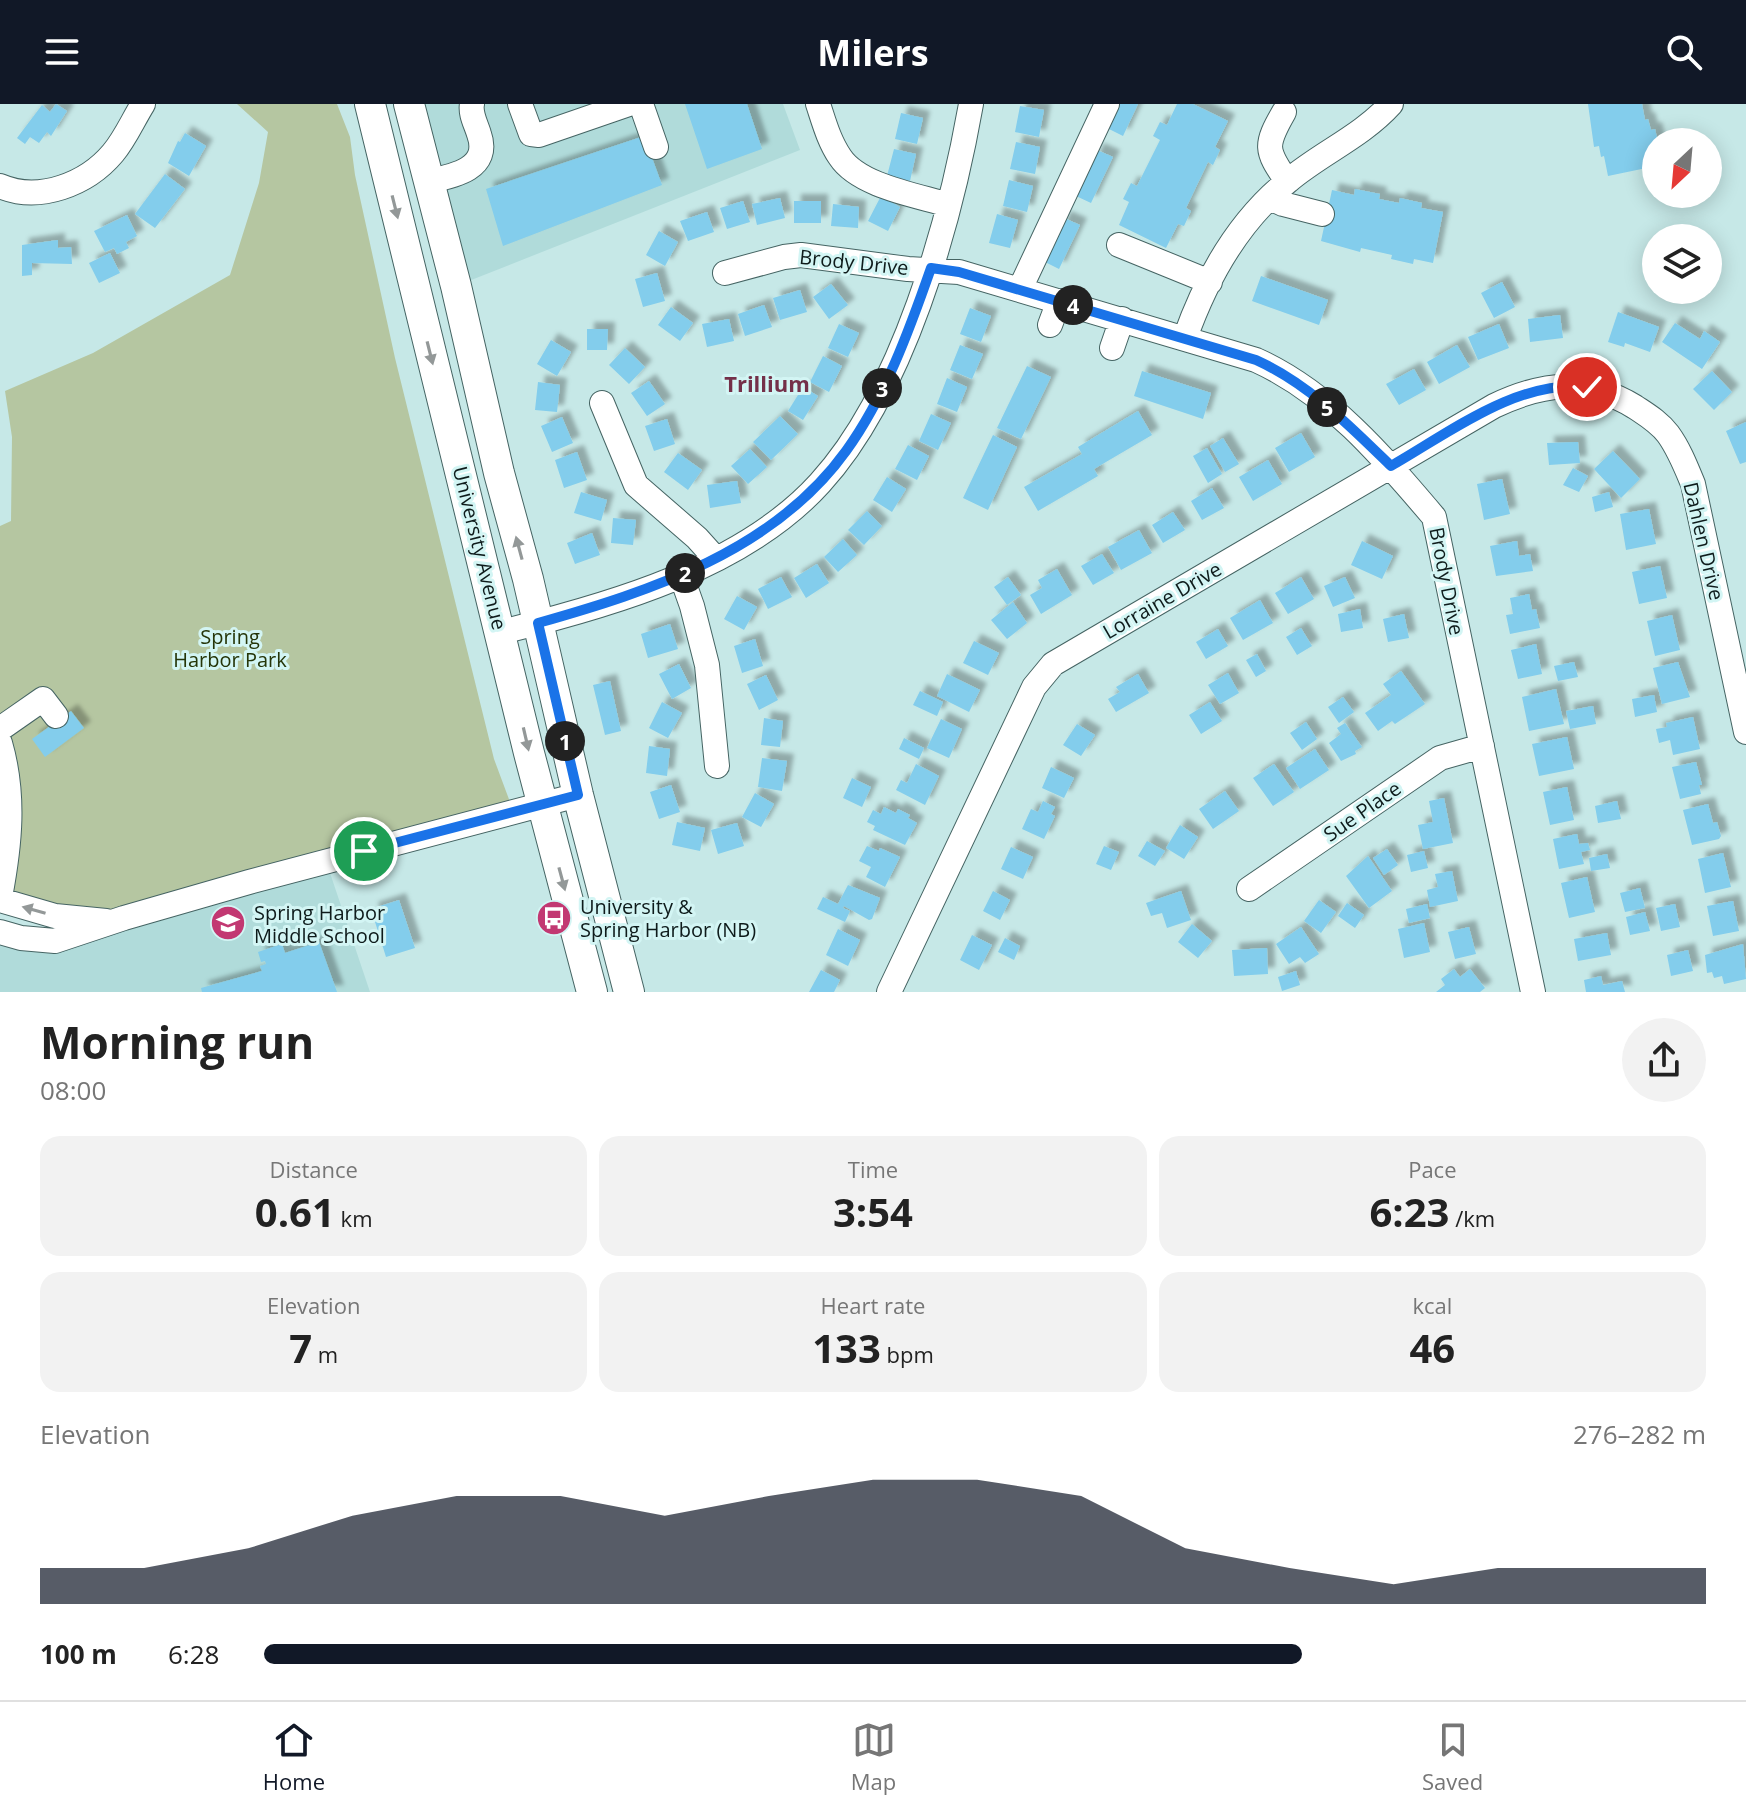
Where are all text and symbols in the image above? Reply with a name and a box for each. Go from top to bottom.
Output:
text: Milers [817,28,929,77]
icon: menu [40,30,84,74]
icon: search [1662,30,1706,74]
north arrow [1642,128,1722,208]
map controls [1642,128,1722,304]
one-way arrow [389,195,401,220]
button: layers [1642,224,1722,304]
street label: Brody Drive [798,243,910,281]
pin: 4 [1053,285,1093,325]
text: 4 [1067,290,1079,320]
one-way arrow [425,340,437,365]
pin [1553,353,1621,421]
icon: check [1565,365,1609,409]
district label: Trillium [724,368,810,398]
pin: 3 [862,368,902,408]
text: 3 [876,373,888,403]
pin: 5 [1307,387,1347,427]
text: 5 [1321,392,1333,422]
street label: University Avenue [447,463,513,633]
street label: Dahlen Drive [1677,479,1731,603]
street label: Brody Drive [1423,525,1471,637]
one-way arrow [512,535,525,559]
pin: 2 [665,553,705,593]
street label: Lorraine Drive [1098,555,1226,645]
text: 2 [679,558,691,588]
park label: Spring Harbor Park [173,623,287,673]
pin: 1 [545,721,585,761]
text: 1 [559,726,571,756]
one-way arrow [520,727,532,752]
street label: Sue Place [1318,775,1406,847]
pin [330,817,398,885]
icon: arrive [342,829,386,873]
one-way arrow [556,866,568,891]
place label: University & Spring Harbor (NB) [580,893,756,943]
place label: Spring Harbor Middle School [254,899,385,949]
bus stop icon: University & Spring Harbor (NB) [535,899,573,937]
one-way arrow [21,903,45,916]
school or university icon: Spring Harbor Middle School [209,904,247,942]
text: Morning run [40,1012,314,1072]
button: share [1622,1018,1706,1102]
text: 08:00 [40,1072,106,1108]
text: Distance [269,1154,358,1184]
text: Time [848,1154,898,1184]
text: Pace [1408,1154,1457,1184]
text: 0.61 [255,1184,335,1239]
text: 3:54 [833,1184,913,1239]
text: 6:23 [1369,1184,1449,1239]
text: km [335,1203,373,1233]
text: /km [1449,1203,1495,1233]
text: Elevation [267,1290,360,1320]
text: Heart rate [821,1290,925,1320]
text: kcal [1412,1290,1452,1320]
text: 7 [289,1320,312,1375]
text: 133 [812,1320,881,1375]
text: 46 [1409,1320,1455,1375]
text: m [312,1339,338,1369]
text: bpm [881,1339,934,1369]
text: Elevation [40,1416,150,1452]
text: 276–282 m [1573,1416,1706,1452]
text: 100 m [40,1636,117,1672]
text: 6:28 [168,1636,219,1672]
tab: Home [263,1718,325,1796]
tab: Map [851,1718,896,1796]
tab: Saved [1422,1718,1483,1796]

